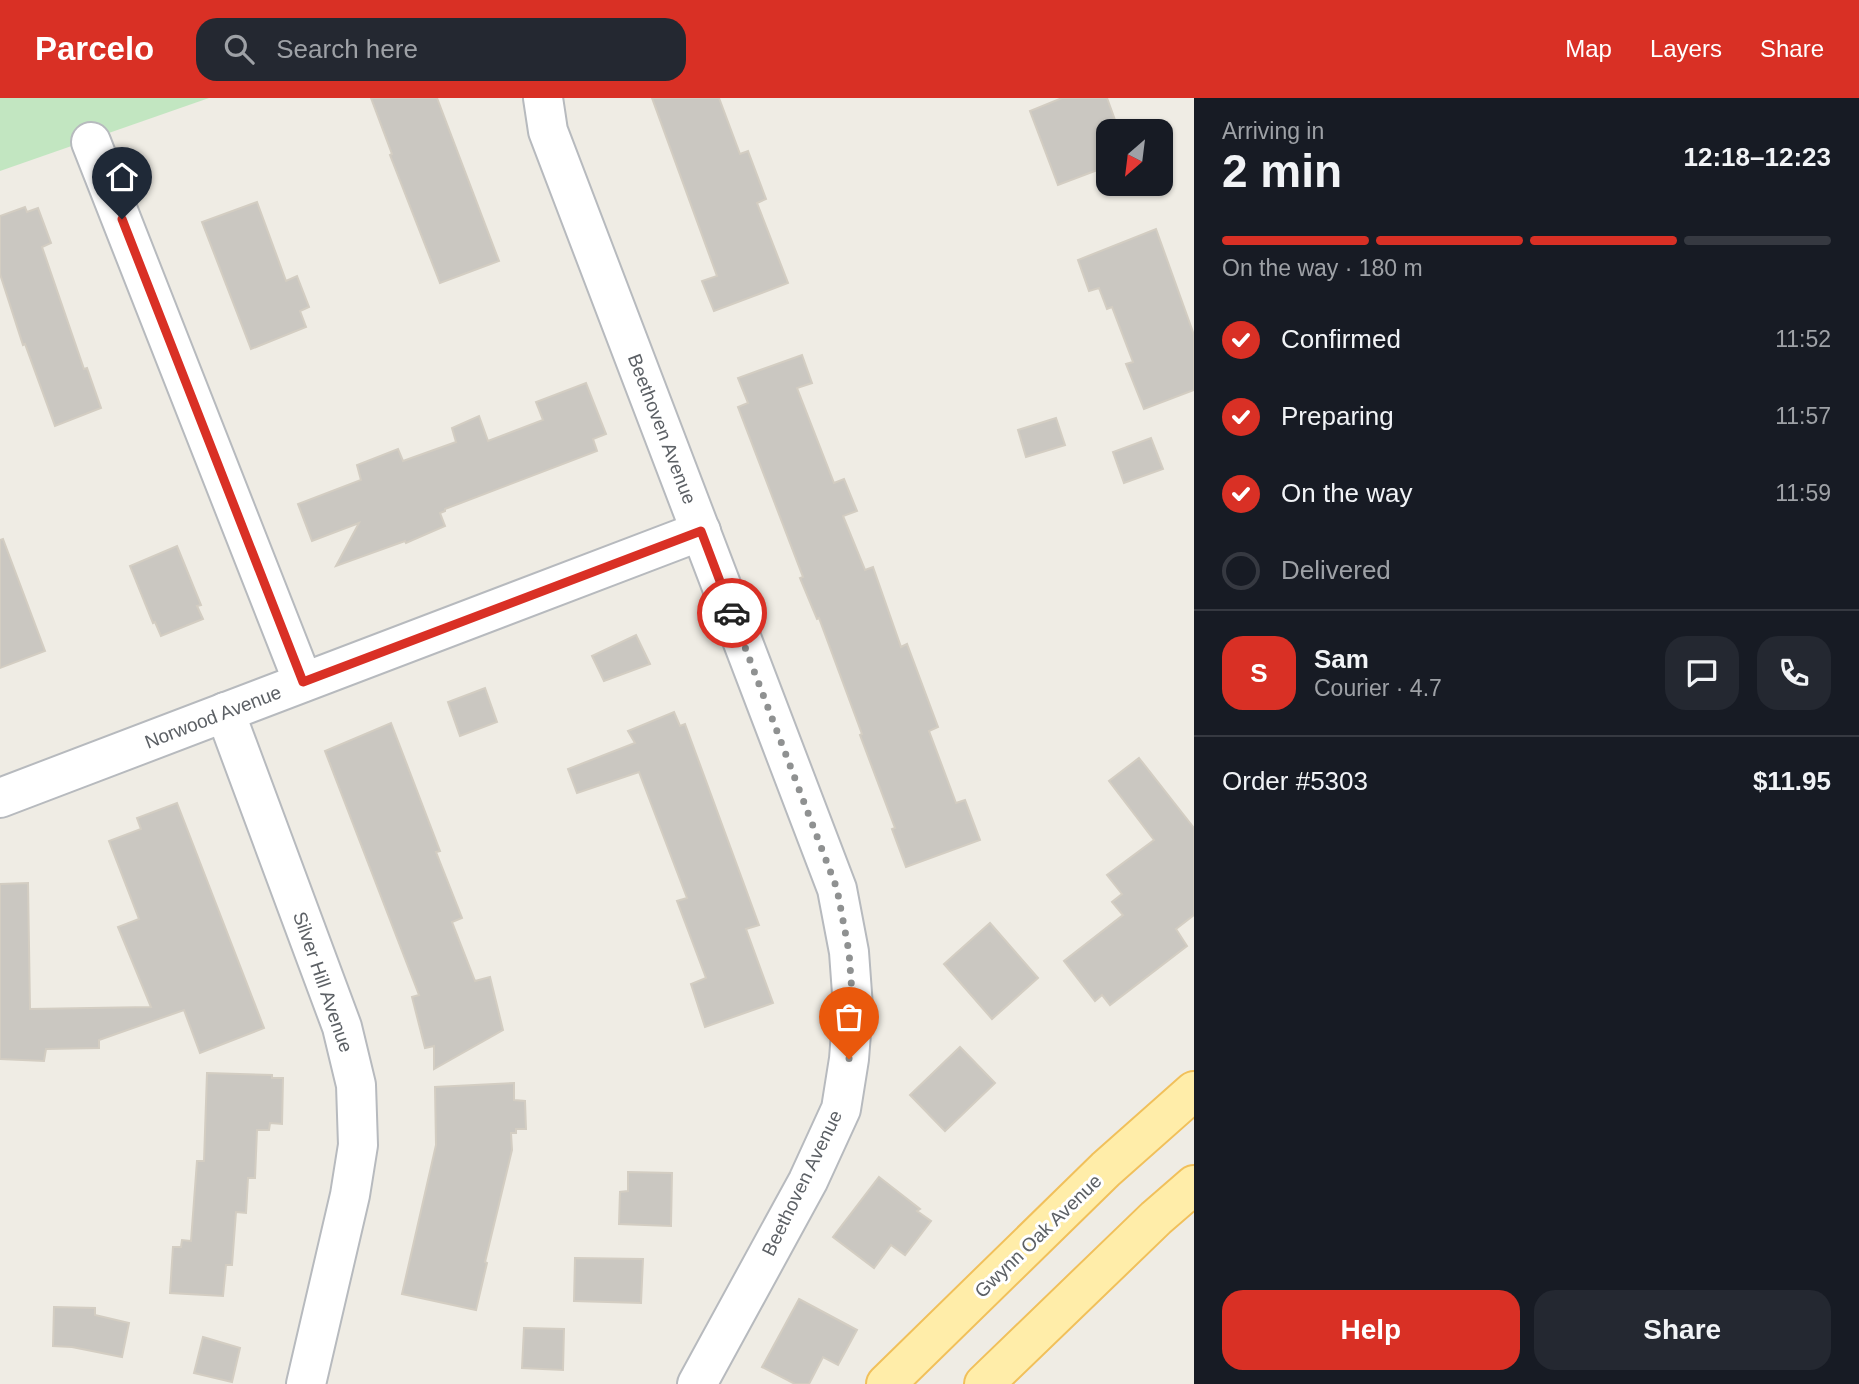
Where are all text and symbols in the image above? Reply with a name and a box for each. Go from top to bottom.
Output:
search box [196,18,686,81]
text: Parcelo [35,30,154,67]
icon: search [220,30,258,68]
text: Search here [276,34,418,64]
text: Map [1565,35,1612,62]
text: Layers [1650,35,1722,62]
text: Share [1760,35,1824,62]
text: Arriving in [1222,118,1324,144]
north arrow [1096,119,1172,196]
map controls [1096,119,1173,196]
text: 12:18–12:23 [1684,142,1831,172]
text: 2 min [1222,145,1342,197]
pin [92,147,152,219]
icon: home [103,158,141,196]
text: On the way · 180 m [1222,255,1423,281]
icon: check [1222,321,1260,359]
text: Confirmed [1281,324,1401,354]
text: 11:52 [1775,326,1831,352]
street label: Beethoven Avenue [624,351,700,507]
icon: check [1222,398,1260,436]
text: Preparing [1281,401,1394,431]
text: 11:57 [1775,403,1831,429]
icon: check [1222,475,1260,513]
text: On the way [1281,478,1413,508]
text: 11:59 [1775,480,1831,506]
text: Delivered [1281,555,1391,585]
courier [697,578,767,648]
icon: car [713,594,751,632]
button: chat [1665,636,1739,710]
button: phone [1757,636,1831,710]
text: Sam [1314,644,1369,674]
text: S [1250,658,1268,688]
text: Courier · 4.7 [1314,675,1442,701]
street label: Norwood Avenue [142,681,284,753]
text: Order #5303 [1222,766,1368,796]
text: $11.95 [1753,766,1831,796]
street label: Silver Hill Avenue [289,909,357,1055]
pin [819,987,879,1059]
icon: bag [830,998,868,1036]
street label: Beethoven Avenue [758,1107,846,1259]
street label: Gwynn Oak Avenue [970,1170,1106,1302]
button: Help [1222,1290,1520,1370]
button: Share [1534,1290,1831,1370]

